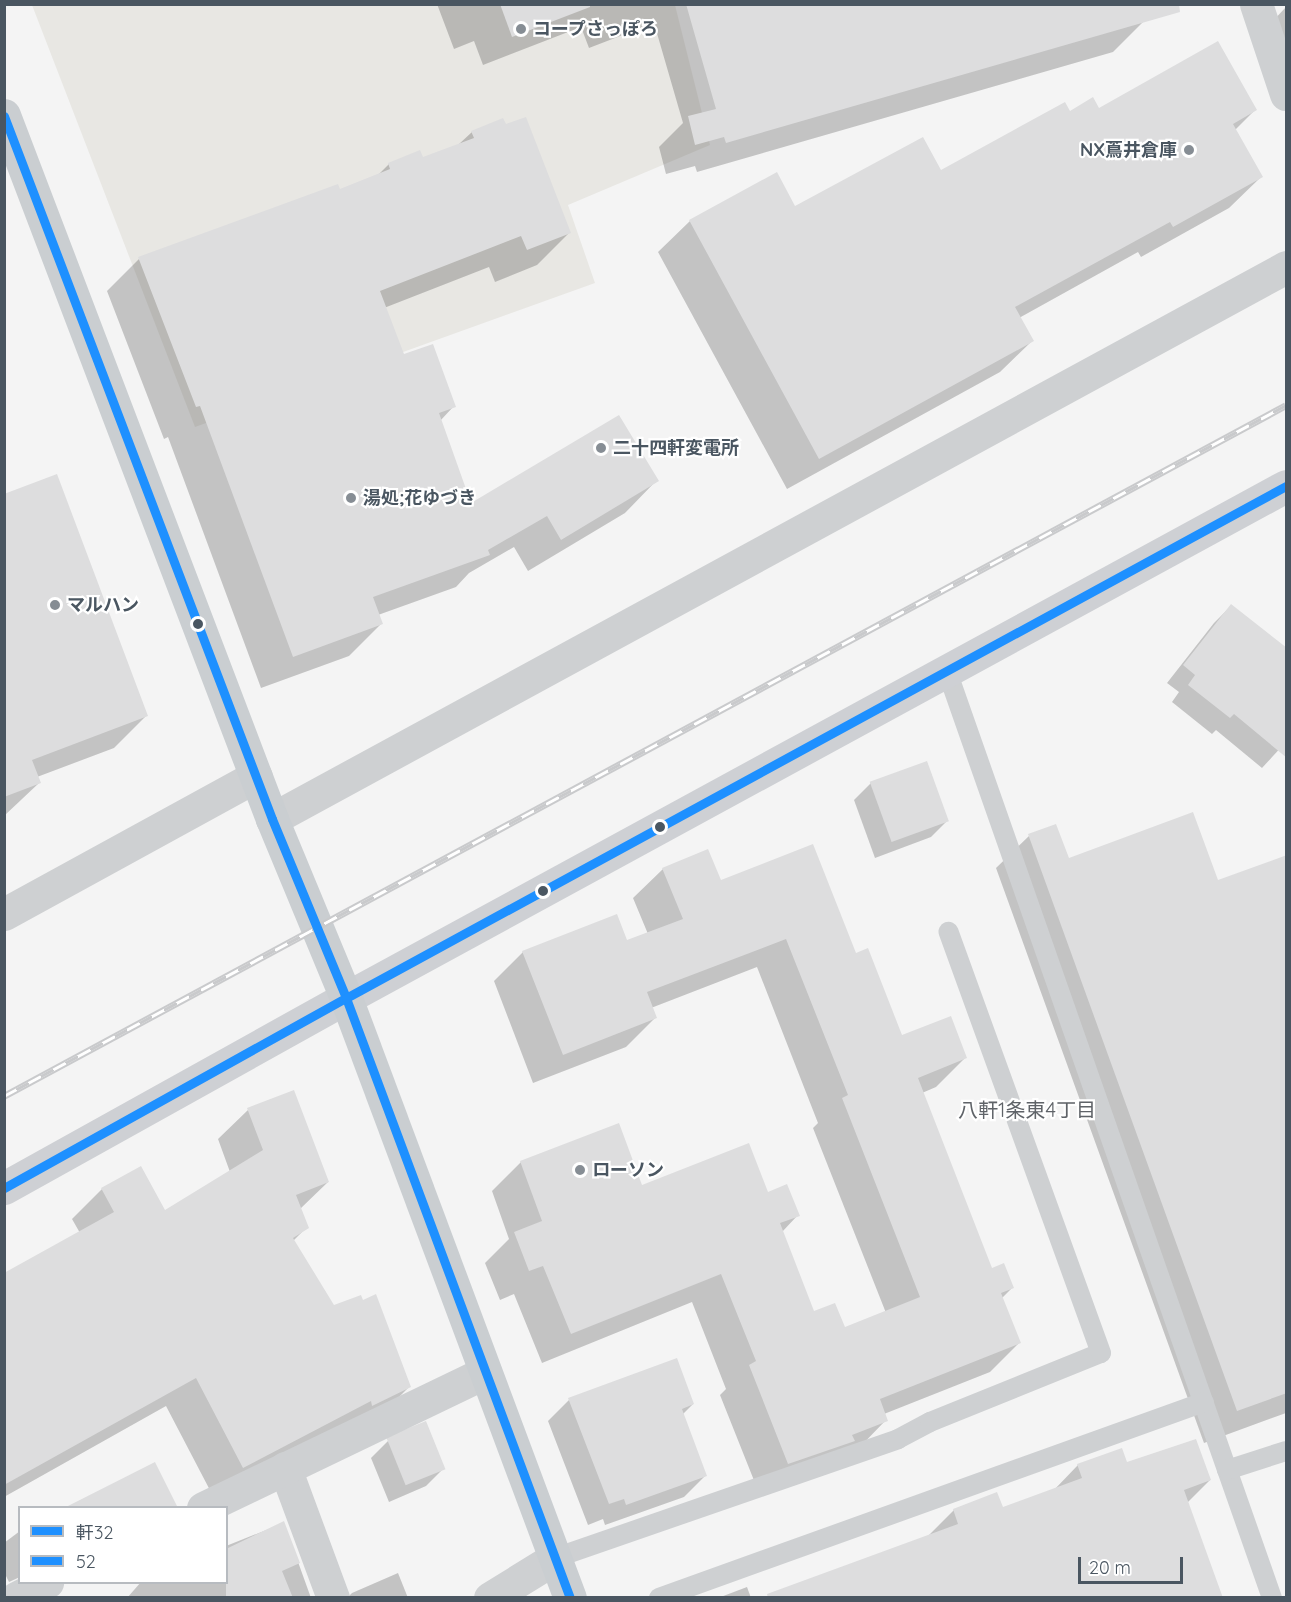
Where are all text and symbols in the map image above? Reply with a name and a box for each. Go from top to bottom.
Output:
place label: コープさっぽろ [533,18,659,40]
marker: コープさっぽろ [514,22,528,36]
place label: NX蔦井倉庫 [1080,139,1177,161]
marker: NX蔦井倉庫 [1182,143,1196,157]
place label: 二十四軒変電所 [613,437,739,459]
marker: 二十四軒変電所 [594,441,608,455]
place label: 湯処;花ゆづき [363,487,476,509]
marker: 湯処;花ゆづき [344,491,358,505]
place label: マルハン [67,594,139,616]
marker: マルハン [48,598,62,612]
unlabelled marker [192,618,204,630]
unlabelled marker [654,821,666,833]
unlabelled marker [537,885,549,897]
district label: 八軒1条東4丁目 [958,1097,1096,1121]
place label: ローソン [592,1159,664,1181]
marker: ローソン [573,1163,587,1177]
legend [18,1506,228,1584]
text: 軒32 [76,1521,113,1544]
scale bar [1081,1545,1186,1583]
text: 52 [76,1550,96,1573]
text: 20 m [1089,1556,1131,1579]

